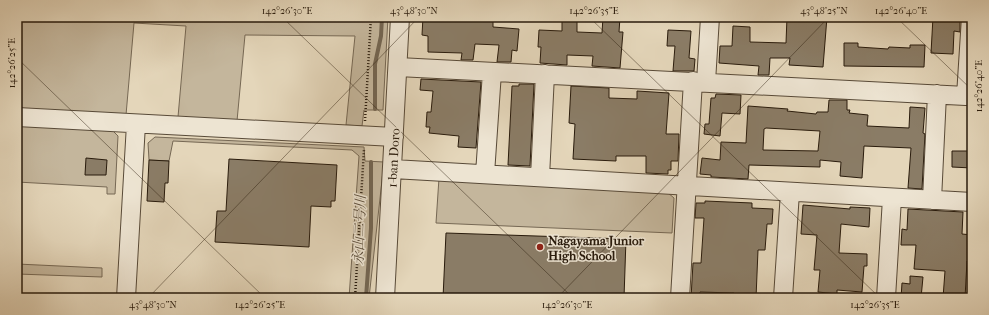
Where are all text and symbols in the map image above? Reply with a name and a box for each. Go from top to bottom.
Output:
text: 142°26'30"E [262,5,312,17]
text: 43°48'30"N [390,5,438,17]
text: 142°26'35"E [569,5,619,17]
text: 43°48'25"N [800,5,848,17]
text: 142°26'40"E [875,5,927,17]
text: 142°26'25"E [6,38,18,88]
text: 142°26'40"E [973,60,985,112]
street label: 1-ban Doro [384,127,403,188]
water label: 永山二号川 [350,193,369,265]
place label: Nagayama Junior High School [548,233,645,264]
marker: Nagayama Junior High School [535,242,545,252]
text: 43°48'30"N [129,299,177,311]
text: 142°26'25"E [235,299,285,311]
text: 142°26'30"E [542,299,592,311]
text: 142°26'35"E [850,299,900,311]

